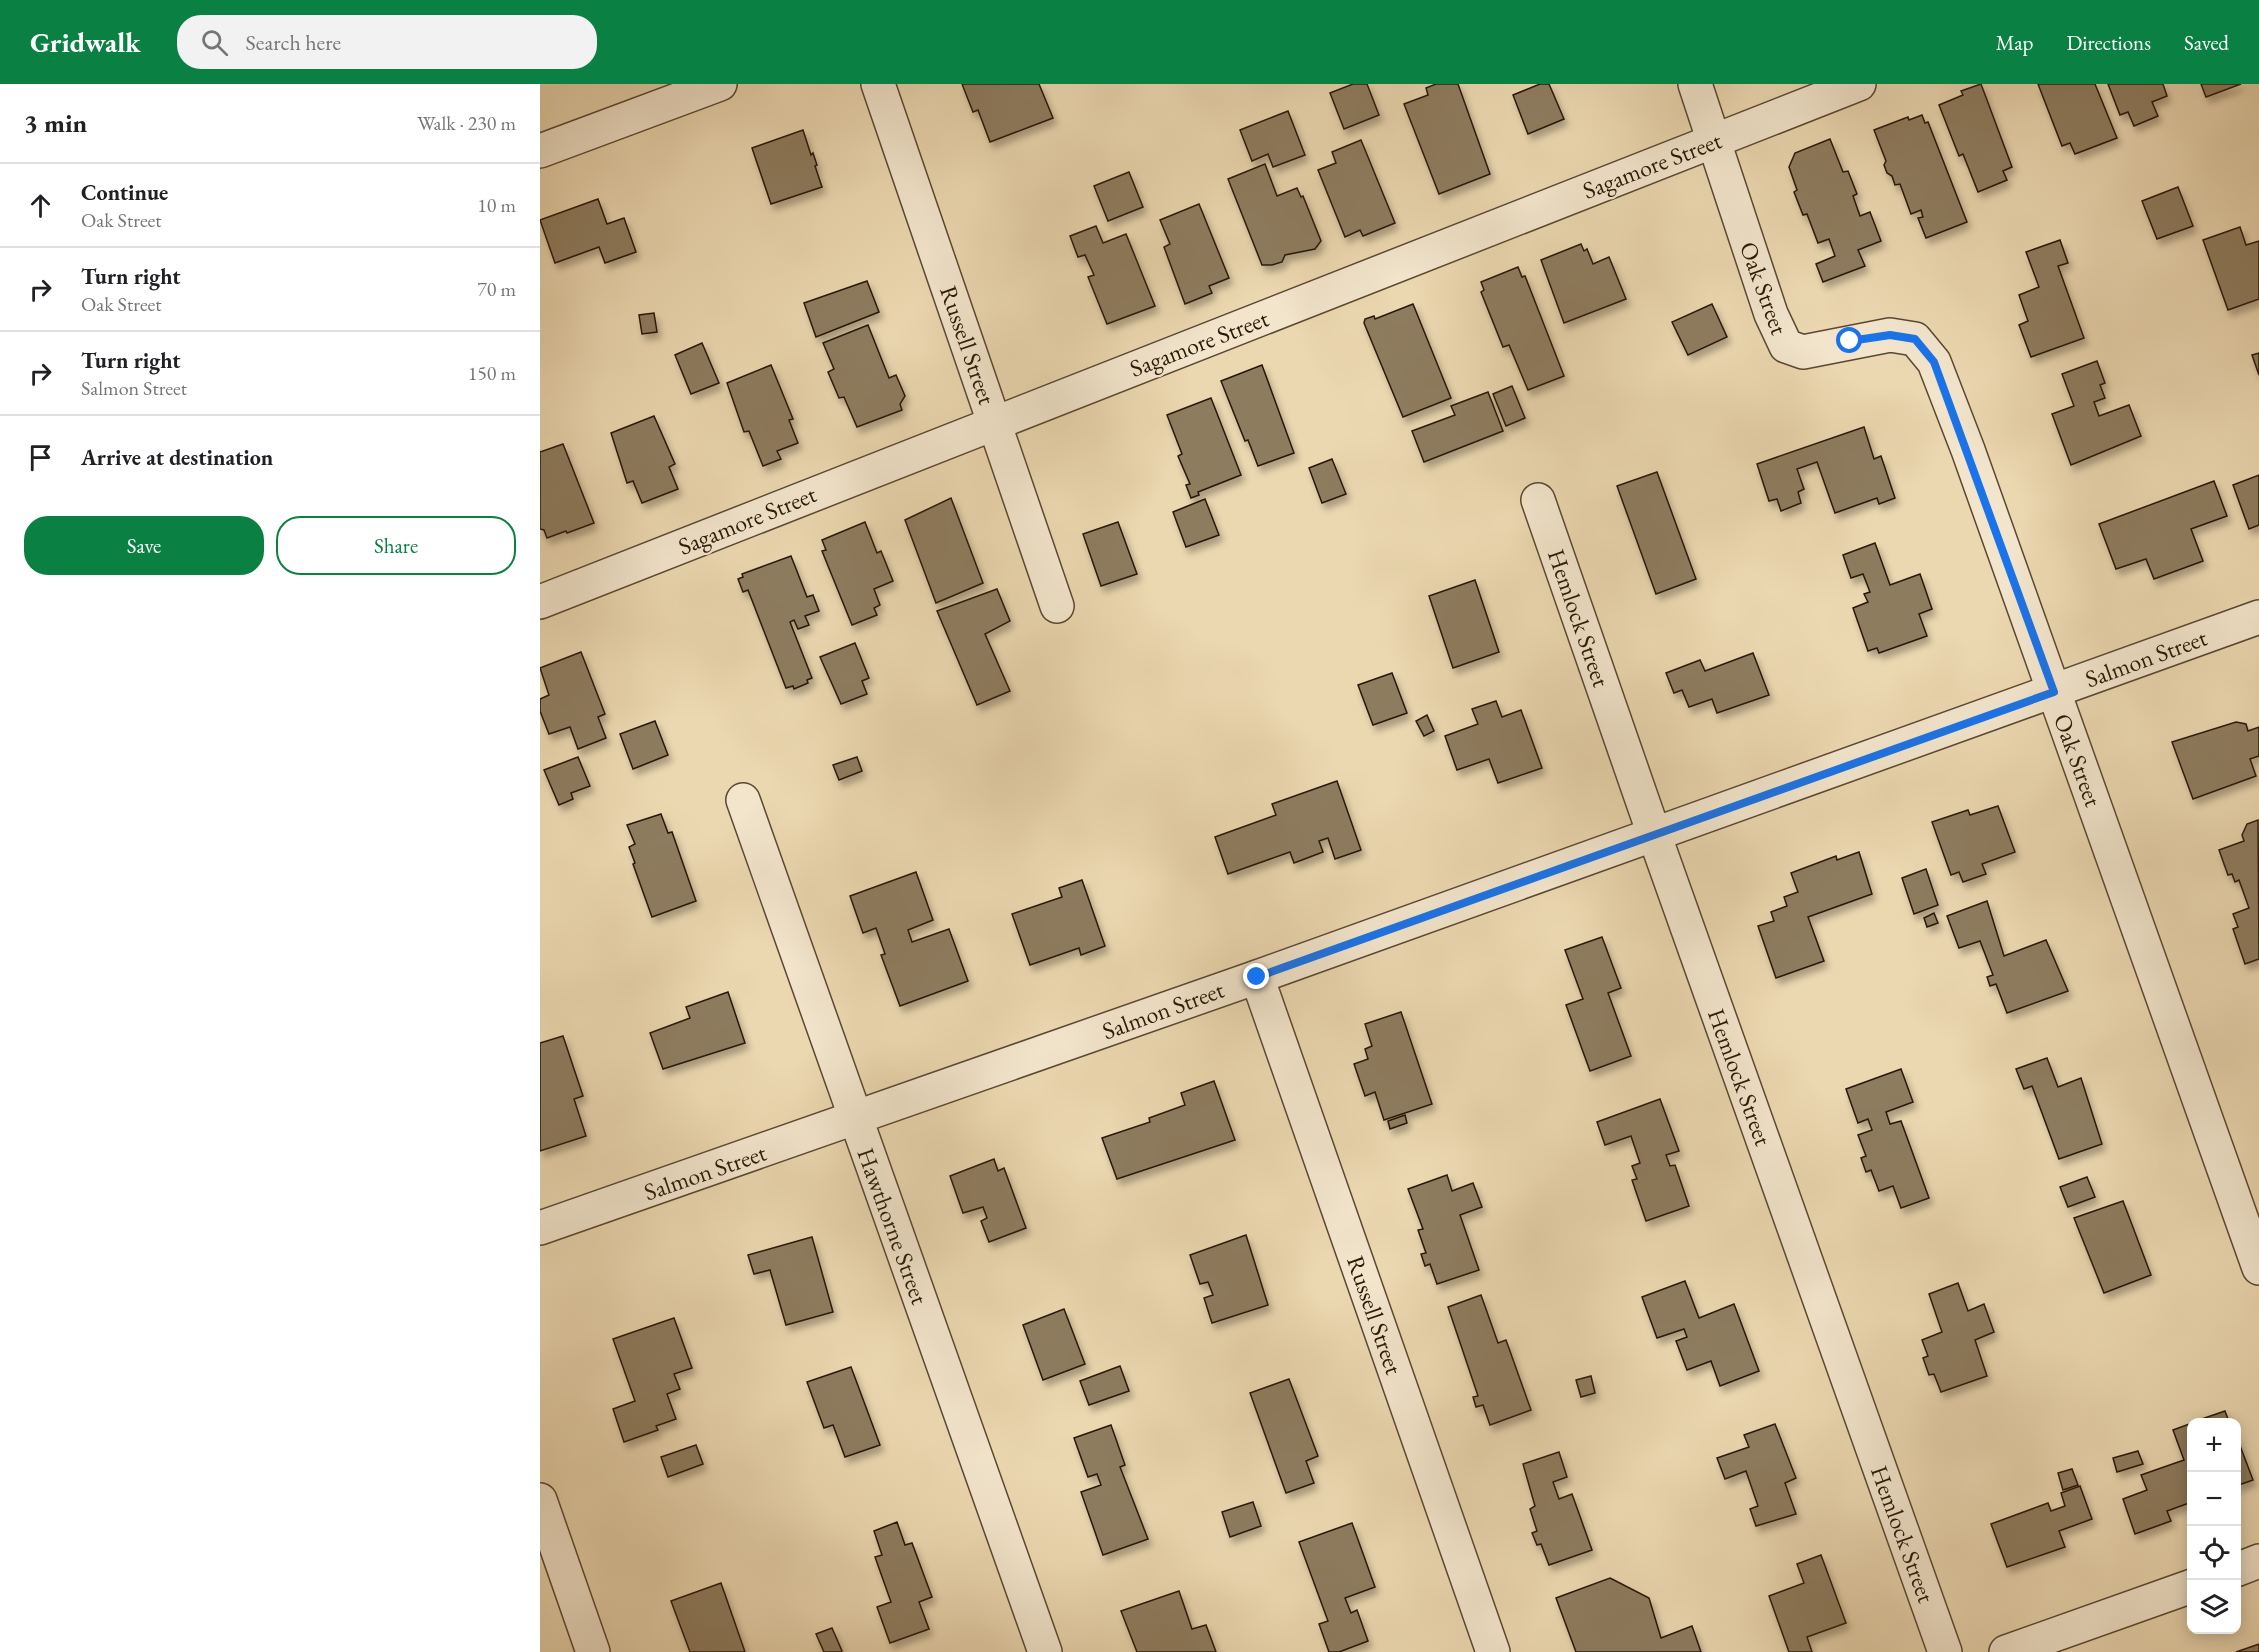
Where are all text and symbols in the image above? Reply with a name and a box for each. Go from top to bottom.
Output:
search box [177,15,597,69]
text: Gridwalk [30,24,141,60]
icon: search [198,26,231,59]
text: Search here [246,28,341,57]
text: Map [1996,29,2033,56]
text: Directions [2066,29,2151,56]
text: Saved [2184,29,2229,56]
text: 3 min [24,106,87,140]
text: Walk · 230 m [417,110,516,136]
street label: Sagamore Street [1578,124,1726,206]
text: Continue [81,178,168,207]
icon: ahead [24,189,57,222]
text: 10 m [477,192,516,218]
text: Oak Street [81,207,162,233]
street label: Oak Street [1733,237,1795,339]
text: Turn right [81,262,180,291]
icon: right [24,273,57,306]
text: 70 m [477,276,516,302]
street label: Russell Street [933,281,1003,409]
text: Oak Street [81,291,162,317]
street label: Sagamore Street [1125,302,1273,384]
route start [1836,327,1862,353]
text: Turn right [81,346,180,375]
icon: right [24,357,57,390]
text: 150 m [468,360,516,386]
text: Salmon Street [81,375,187,401]
icon: arrive [24,441,57,474]
text: Arrive at destination [81,443,273,472]
street label: Sagamore Street [673,478,821,562]
button: Save [24,516,264,575]
button: Share [276,516,516,575]
street label: Hemlock Street [1541,545,1617,691]
street label: Salmon Street [2081,622,2212,694]
street label: Oak Street [2047,709,2109,811]
route end [1243,963,1269,989]
street label: Salmon Street [1098,974,1229,1046]
street label: Hemlock Street [1701,1004,1779,1150]
street label: Salmon Street [640,1136,771,1207]
street label: Hawthorne Street [850,1143,936,1309]
street label: Russell Street [1340,1251,1410,1379]
map controls [2187,1418,2241,1634]
button: + [2187,1418,2241,1472]
street label: Hemlock Street [1864,1461,1942,1607]
button: − [2187,1472,2241,1526]
button: locate [2187,1526,2241,1580]
button: layers [2187,1580,2241,1634]

